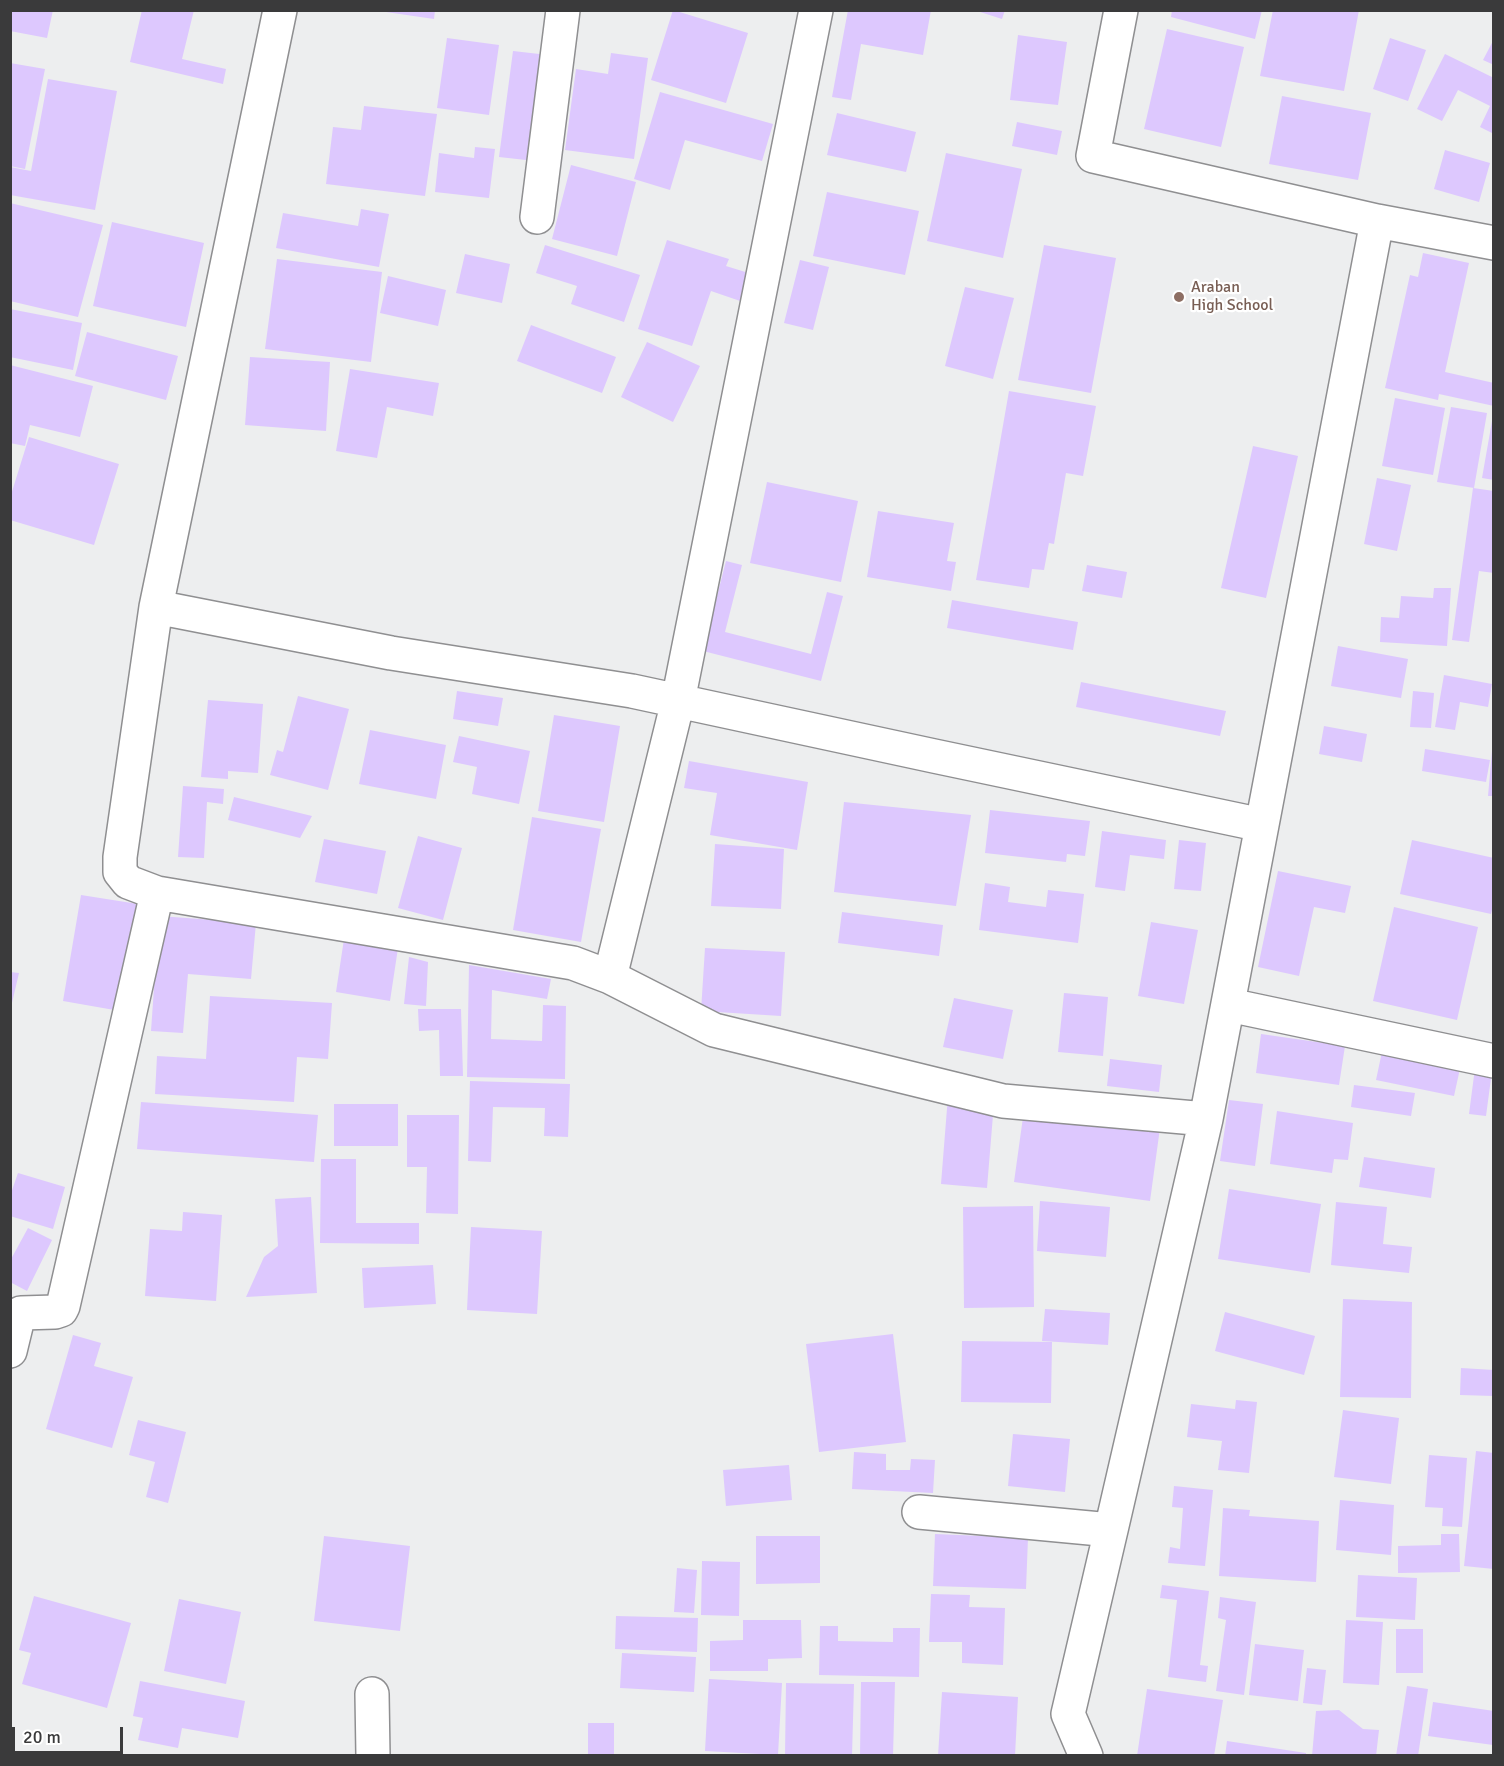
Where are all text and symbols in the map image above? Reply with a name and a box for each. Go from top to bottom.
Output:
place label: Araban High School [1191,278,1273,316]
marker: Araban High School [1172,290,1186,304]
scale bar [15,1715,126,1753]
text: 20 m [23,1726,61,1748]

